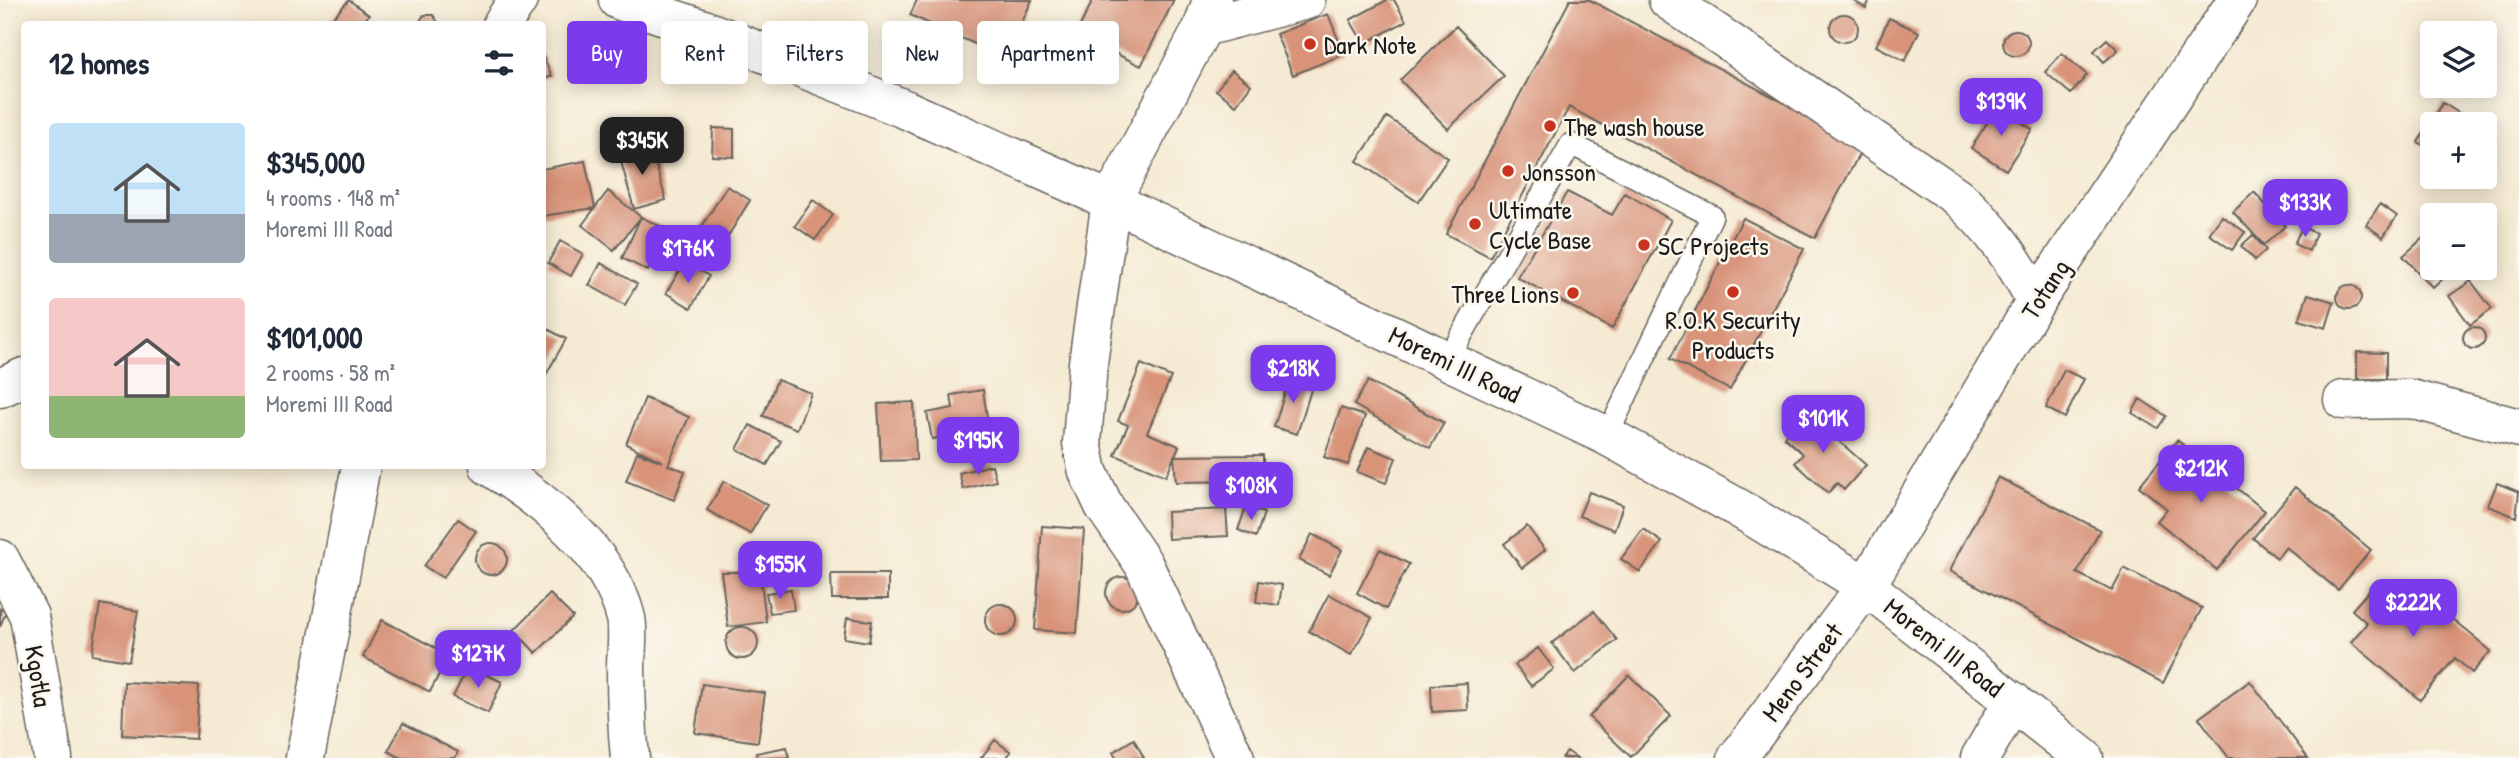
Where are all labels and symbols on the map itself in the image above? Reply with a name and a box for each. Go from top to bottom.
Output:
place label: Dark Note [1324,27,1417,62]
marker: Dark Note [1302,36,1318,52]
pin: $139K [1952,78,2050,138]
place label: The wash house [1564,109,1705,144]
pin: $345K [593,118,691,177]
marker: The wash house [1542,118,1558,134]
place label: Jonsson [1522,154,1596,189]
marker: Jonsson [1500,163,1516,179]
pin: $133K [2256,180,2354,239]
place label: Ultimate Cycle Base [1489,192,1591,257]
marker: Ultimate Cycle Base [1467,216,1483,232]
pin: $176K [639,226,737,285]
place label: SC Projects [1658,228,1769,263]
marker: SC Projects [1636,237,1652,253]
street label: Totang [2013,252,2077,326]
place label: Three Lions [1451,276,1559,311]
marker: R.O.K Security Products [1725,284,1741,300]
marker: Three Lions [1565,285,1581,301]
place label: R.O.K Security Products [1665,302,1801,367]
street label: Moremi III Road [1383,317,1527,411]
pin: $218K [1244,346,1342,405]
pin: $101K [1774,396,1872,455]
pin: $195K [929,418,1027,477]
pin: $212K [2152,446,2250,505]
pin: $108K [1202,462,1300,522]
pin: $155K [731,542,829,601]
pin: $222K [2364,580,2462,639]
street label: Moremi III Road [1877,589,2011,705]
street label: Meno Street [1754,615,1851,728]
pin: $127K [429,630,527,690]
street label: Kgotla [17,643,61,709]

